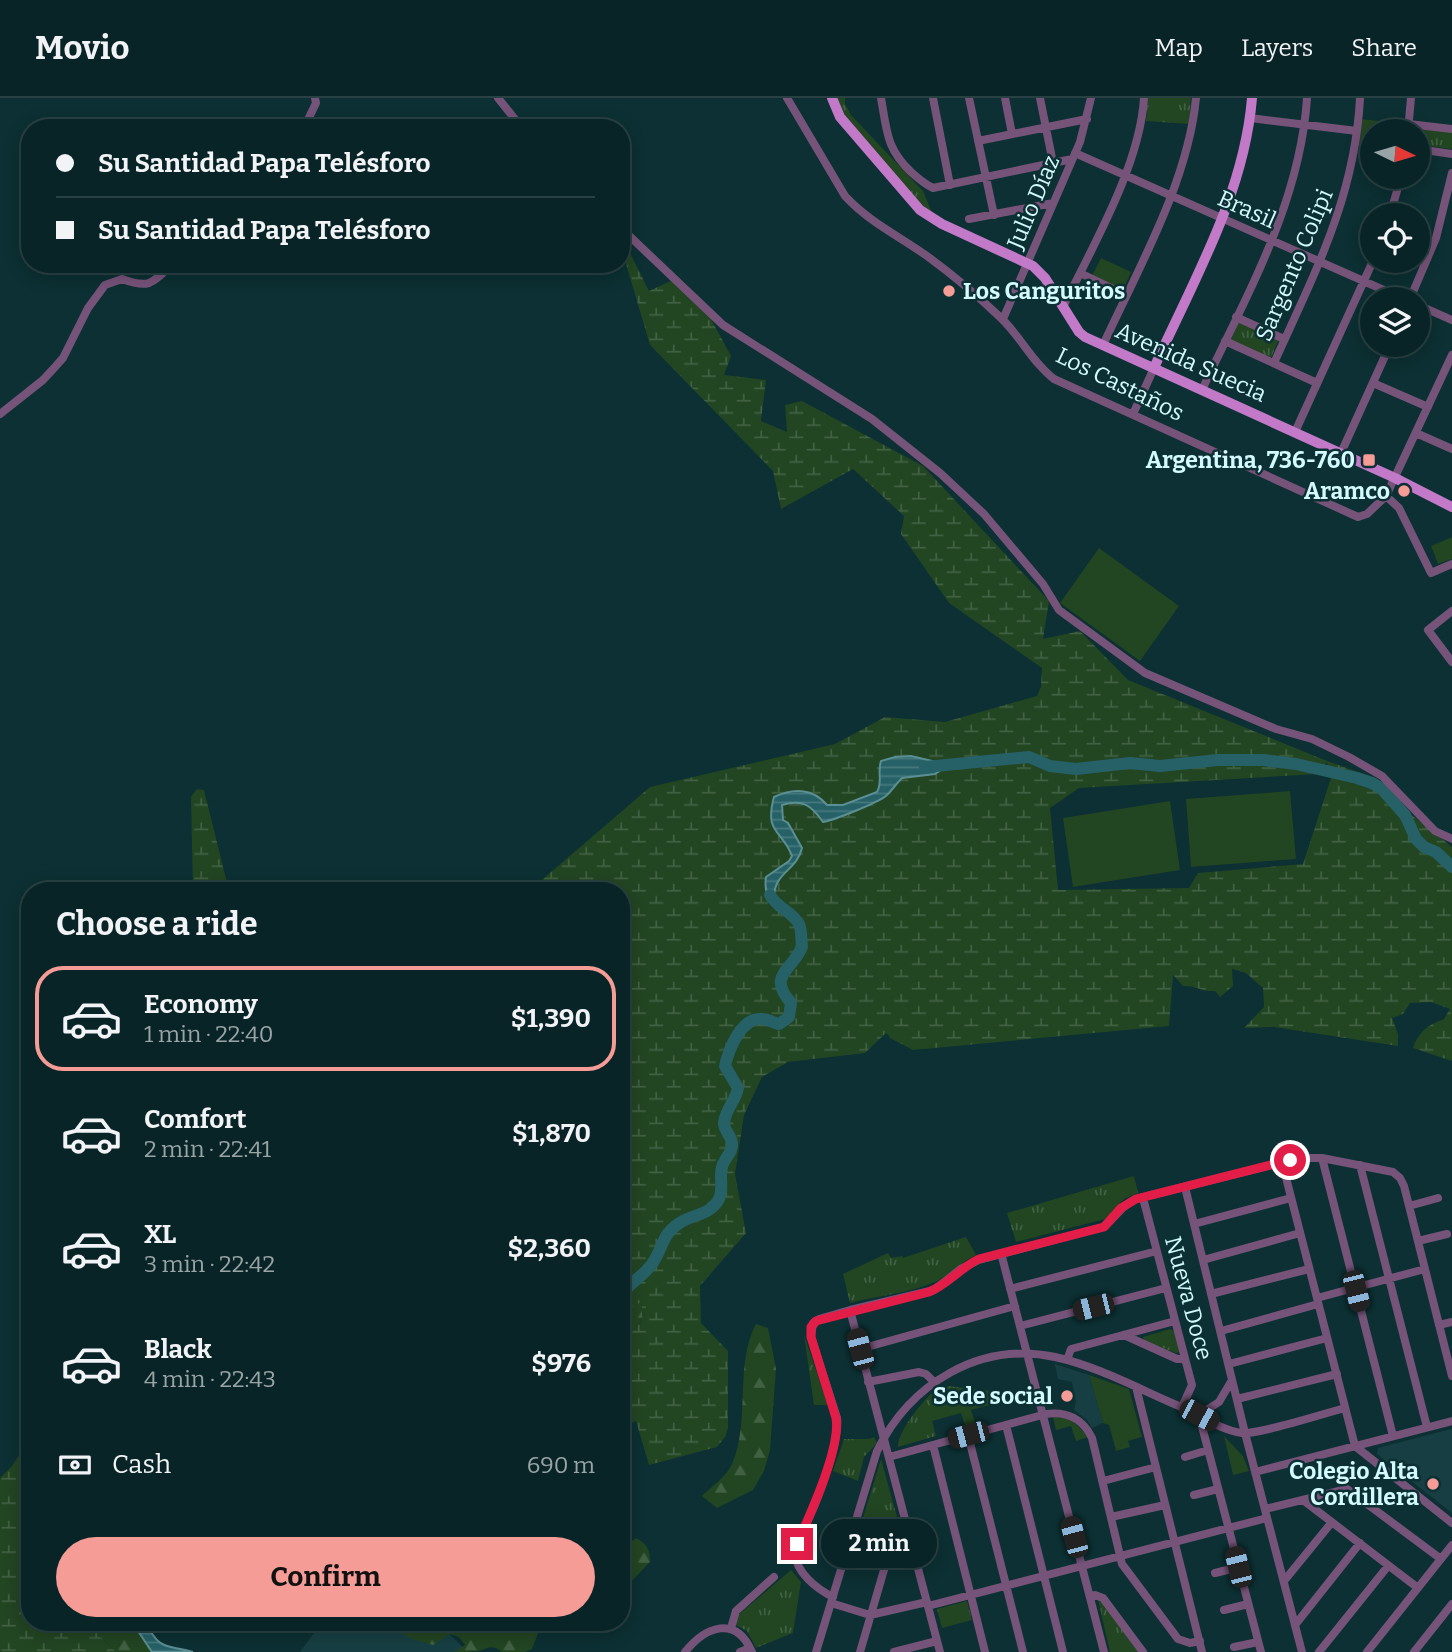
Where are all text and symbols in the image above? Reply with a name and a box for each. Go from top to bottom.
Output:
text: Movio [35,28,130,68]
text: Map [1155,34,1203,62]
text: Layers [1241,34,1313,62]
text: Share [1351,34,1417,62]
north arrow [1360,119,1430,189]
map controls [1360,119,1430,357]
text: Su Santidad Papa Telésforo [98,148,431,179]
street label: Julio Díaz [1000,151,1065,254]
street label: Brasil [1213,184,1281,234]
street label: Sargento Colipi [1249,185,1339,345]
button: locate [1360,203,1430,273]
text: Su Santidad Papa Telésforo [98,215,431,246]
place label: Los Canguritos [963,277,1125,305]
marker: Los Canguritos [941,283,957,299]
button: layers [1360,287,1430,357]
street label: Avenida Suecia [1111,316,1271,408]
street label: Los Castaños [1052,341,1188,427]
place label: Argentina, 736-760 [1146,446,1355,474]
marker: Argentina, 736-760 [1361,452,1377,468]
place label: Aramco [1304,477,1390,505]
marker: Aramco [1396,483,1412,499]
text: Choose a ride [56,905,257,943]
icon: car [60,987,123,1050]
text: Economy [144,989,258,1020]
text: $1,390 [511,1003,591,1034]
text: 1 min · 22:40 [144,1020,273,1048]
icon: car [60,1102,123,1165]
text: Comfort [144,1104,247,1135]
text: $1,870 [512,1118,591,1149]
text: 2 min · 22:41 [144,1135,271,1163]
route start [1274,1144,1306,1176]
icon: car [60,1217,123,1280]
text: XL [144,1219,176,1250]
text: $2,360 [507,1233,591,1264]
street label: Nueva Doce [1159,1233,1219,1363]
text: 3 min · 22:42 [144,1250,275,1278]
car [1341,1268,1372,1314]
car [1071,1292,1116,1322]
car [845,1326,876,1372]
icon: car [60,1332,123,1395]
text: Black [144,1334,212,1365]
text: $976 [531,1348,591,1379]
text: 4 min · 22:43 [144,1365,276,1393]
place label: Sede social [933,1382,1053,1410]
marker: Sede social [1059,1388,1075,1404]
car [1176,1396,1223,1434]
car [945,1419,992,1451]
icon: cash [56,1446,94,1484]
text: Cash [112,1449,171,1480]
text: 690 m [527,1451,595,1479]
place label: Colegio Alta Cordillera [1289,1457,1419,1511]
marker: Colegio Alta Cordillera [1425,1476,1441,1492]
car [1059,1514,1090,1560]
callout: 2 min [822,1520,937,1568]
route end [781,1528,813,1560]
text: 2 min [848,1529,910,1557]
button: Confirm [56,1537,595,1617]
car [1223,1544,1254,1590]

